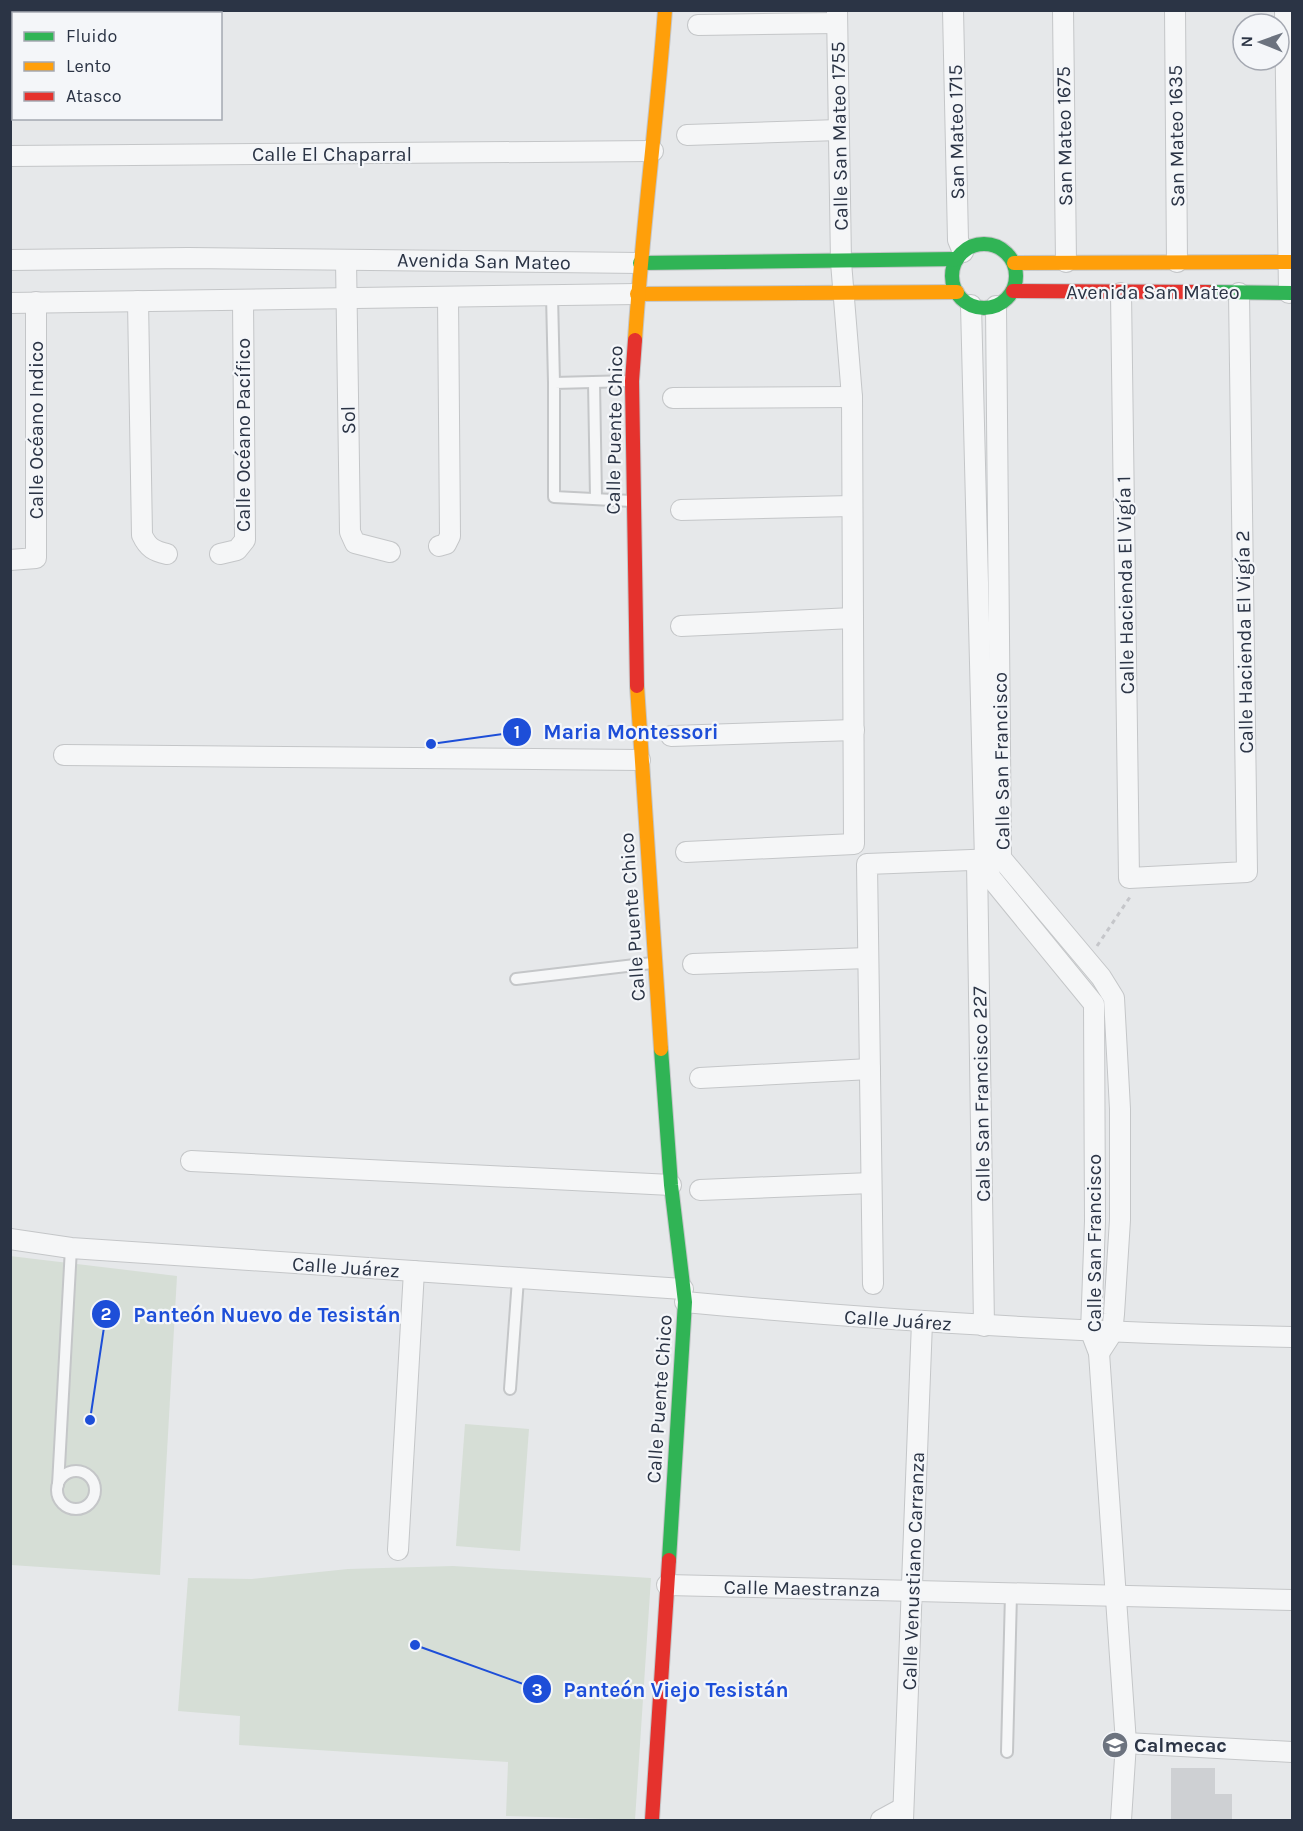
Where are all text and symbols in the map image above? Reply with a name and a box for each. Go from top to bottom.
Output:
legend [12,12,222,120]
north arrow [1231,12,1291,72]
text: Fluido [66,25,117,47]
text: N [1237,36,1256,48]
street label: Calle San Mateo 1755 [826,41,853,231]
text: Lento [66,55,111,77]
street label: San Mateo 1715 [944,64,969,200]
street label: San Mateo 1635 [1164,65,1189,207]
street label: San Mateo 1675 [1052,66,1077,206]
text: Atasco [66,85,122,107]
street label: Calle El Chaparral [252,143,412,166]
street label: Avenida San Mateo [397,248,571,275]
street label: Avenida San Mateo [1066,281,1240,304]
street label: Calle Océano Pacífico [232,338,255,532]
street label: Calle Océano Indico [25,341,48,519]
street label: Calle Puente Chico [602,345,627,515]
street label: Sol [337,405,360,435]
street label: Calle Hacienda El Vigía 1 [1112,476,1139,694]
street label: Calle Hacienda El Vigía 2 [1231,530,1258,754]
street label: Calle San Francisco [988,672,1015,850]
callout: Maria Montessori [502,713,731,752]
text: Maria Montessori [543,720,719,744]
text: 1 [514,721,520,743]
street label: Calle Puente Chico [615,832,650,1002]
street label: Calle San Francisco 227 [968,985,995,1202]
street label: Calle San Francisco [1083,1154,1106,1332]
street label: Calle Juárez [291,1252,400,1283]
callout: Panteón Nuevo de Tesistán [91,1295,412,1334]
text: 2 [101,1303,111,1325]
text: Panteón Nuevo de Tesistán [133,1303,401,1327]
street label: Calle Juárez [843,1305,952,1336]
street label: Calle Puente Chico [642,1314,677,1484]
street label: Calle Venustiano Carranza [898,1451,929,1691]
street label: Calle Maestranza [724,1576,880,1601]
callout: Panteón Viejo Tesistán [522,1670,801,1709]
text: Panteón Viejo Tesistán [563,1678,789,1702]
text: 3 [531,1679,543,1701]
school or university icon: Calmecac [1100,1730,1130,1760]
place label: Calmecac [1134,1734,1227,1757]

